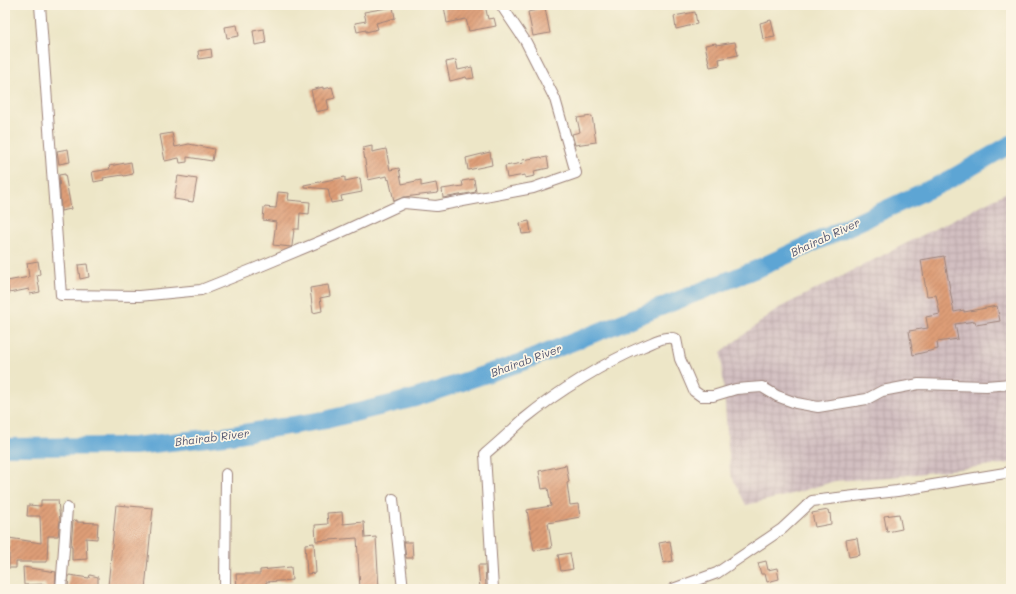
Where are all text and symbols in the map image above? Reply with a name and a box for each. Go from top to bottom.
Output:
water label: Bhairab River [788,214,862,260]
water label: Bhairab River [488,340,564,380]
water label: Bhairab River [174,425,250,449]

